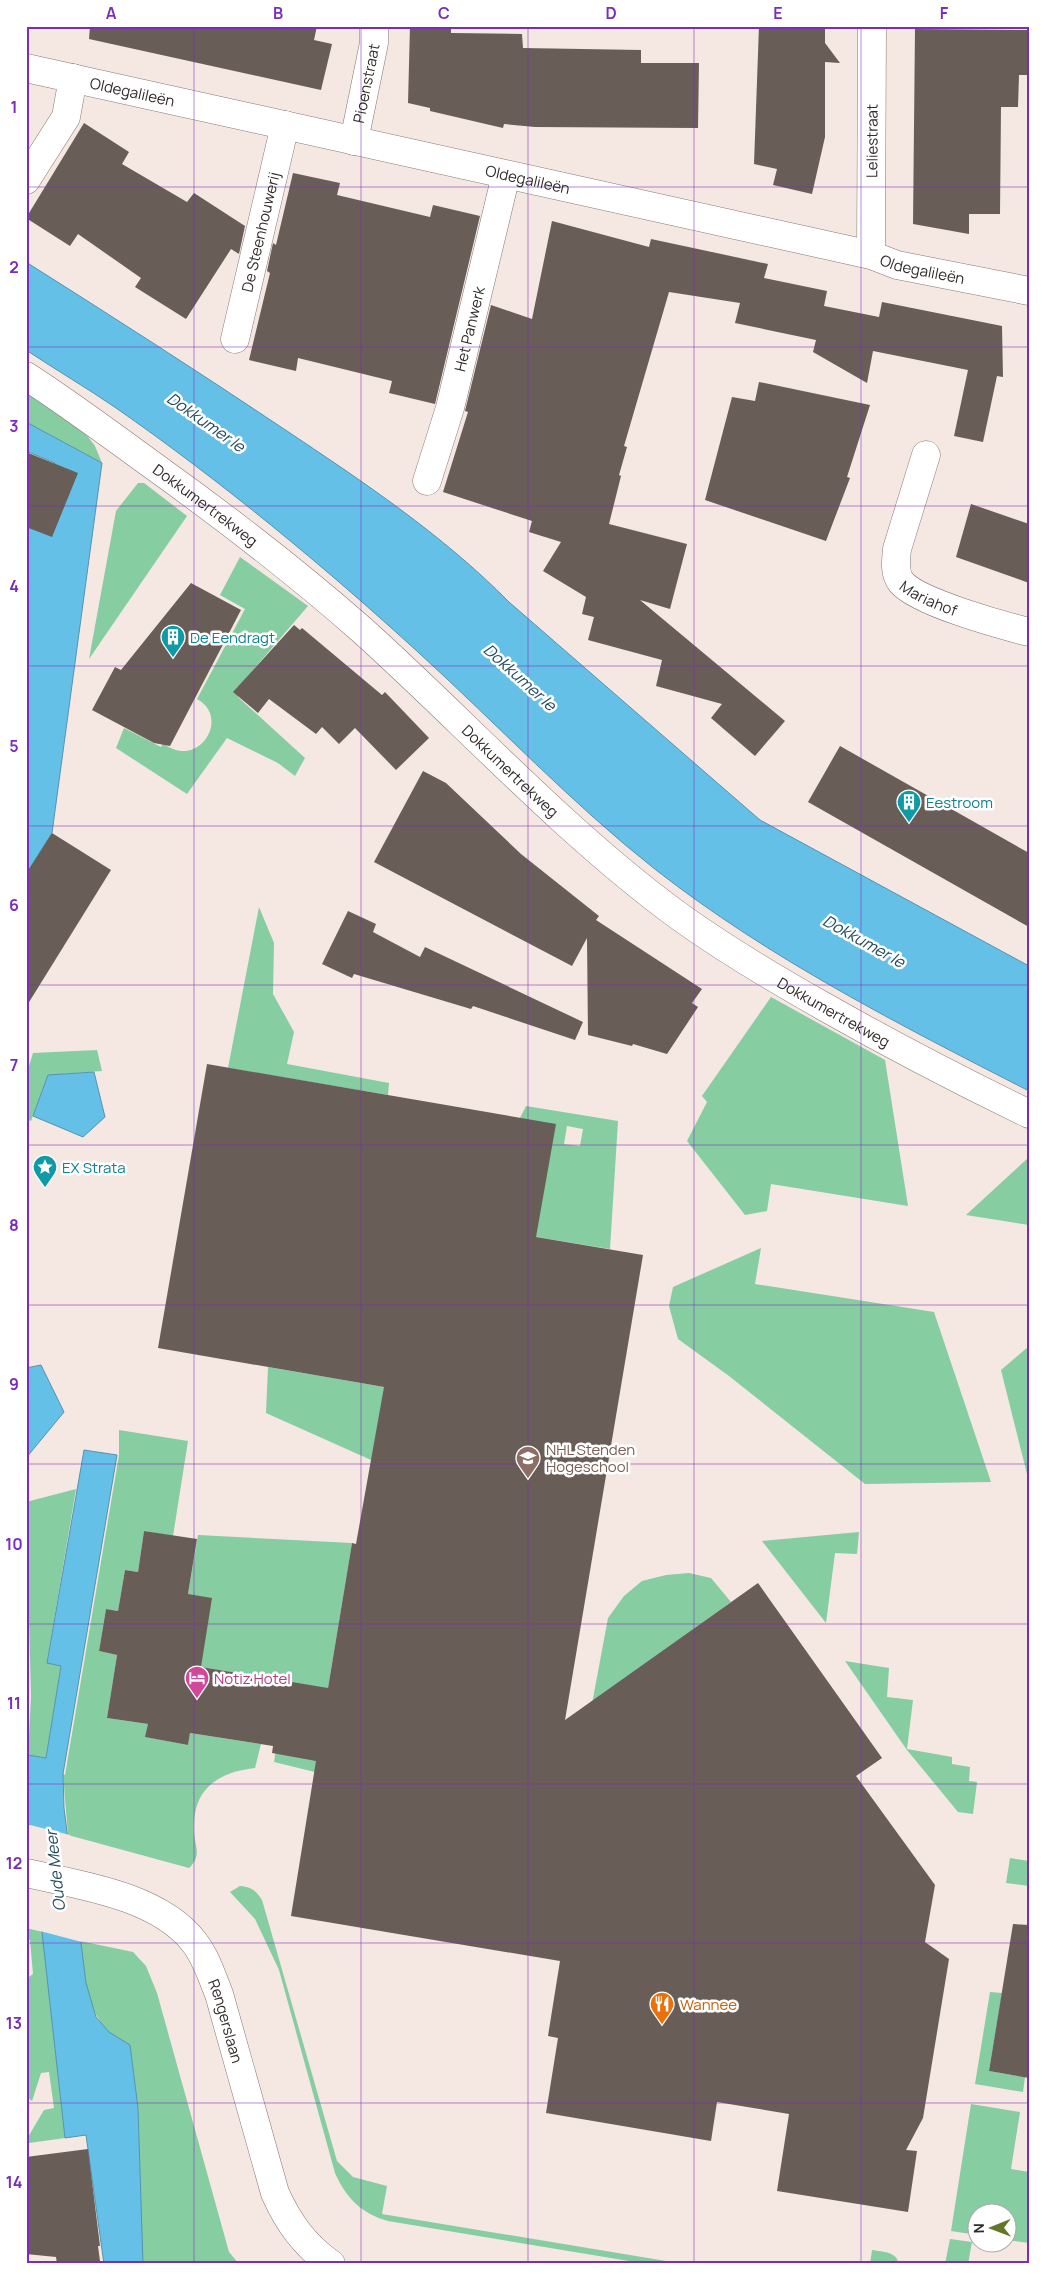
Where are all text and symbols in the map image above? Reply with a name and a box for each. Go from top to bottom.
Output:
text: A [106,2,117,24]
text: B [273,2,283,24]
text: C [438,2,450,24]
text: D [605,2,617,24]
text: E [773,2,783,24]
text: F [940,2,949,24]
street label: Pioenstraat [347,42,384,125]
street label: Oldegalileën [88,72,177,111]
text: 1 [10,96,18,118]
street label: Leliestraat [861,104,882,178]
street label: Oldegalileën [484,160,572,199]
street label: De Steenhouwerij [236,170,284,294]
street label: Oldegalileën [877,249,967,289]
text: 2 [9,256,19,278]
street label: Het Panwerk [449,284,490,374]
water label: Dokkumer Ie [163,387,251,458]
text: 3 [9,415,19,437]
street label: Dokkumertrekweg [149,459,262,551]
text: 4 [9,575,19,597]
street label: Mariahof [896,575,961,621]
building icon: De Eendragt [160,624,186,658]
place label: De Eendragt [190,627,275,648]
water label: Dokkumer Ie [479,639,562,717]
street label: Dokkumertrekweg [458,720,563,822]
text: 5 [9,735,19,757]
building icon: Eestroom [896,789,922,823]
place label: Eestroom [926,792,993,813]
text: 6 [9,894,19,916]
water label: Dokkumer Ie [819,909,910,973]
street label: Dokkumertrekweg [774,972,894,1052]
text: 7 [10,1054,18,1076]
place icon: EX Strata [32,1154,58,1188]
place label: EX Strata [62,1157,126,1178]
text: 8 [9,1214,19,1236]
text: 9 [9,1373,19,1395]
place label: NHL Stenden Hogeschool [546,1439,635,1477]
school or university icon: NHL Stenden Hogeschool [515,1445,541,1479]
text: 10 [5,1533,23,1555]
hotel icon: Notiz Hotel [184,1665,210,1699]
place label: Notiz Hotel [214,1668,291,1689]
text: 11 [7,1692,21,1714]
water label: Oude Meer [40,1827,70,1912]
text: 12 [6,1852,22,1874]
street label: Rengerslaan [204,1976,248,2065]
restaurant icon: Wannee [649,1991,675,2025]
place label: Wannee [680,1994,737,2015]
text: 13 [6,2012,22,2034]
text: 14 [6,2171,22,2193]
north arrow [968,2202,1018,2252]
text: N [969,2223,988,2233]

